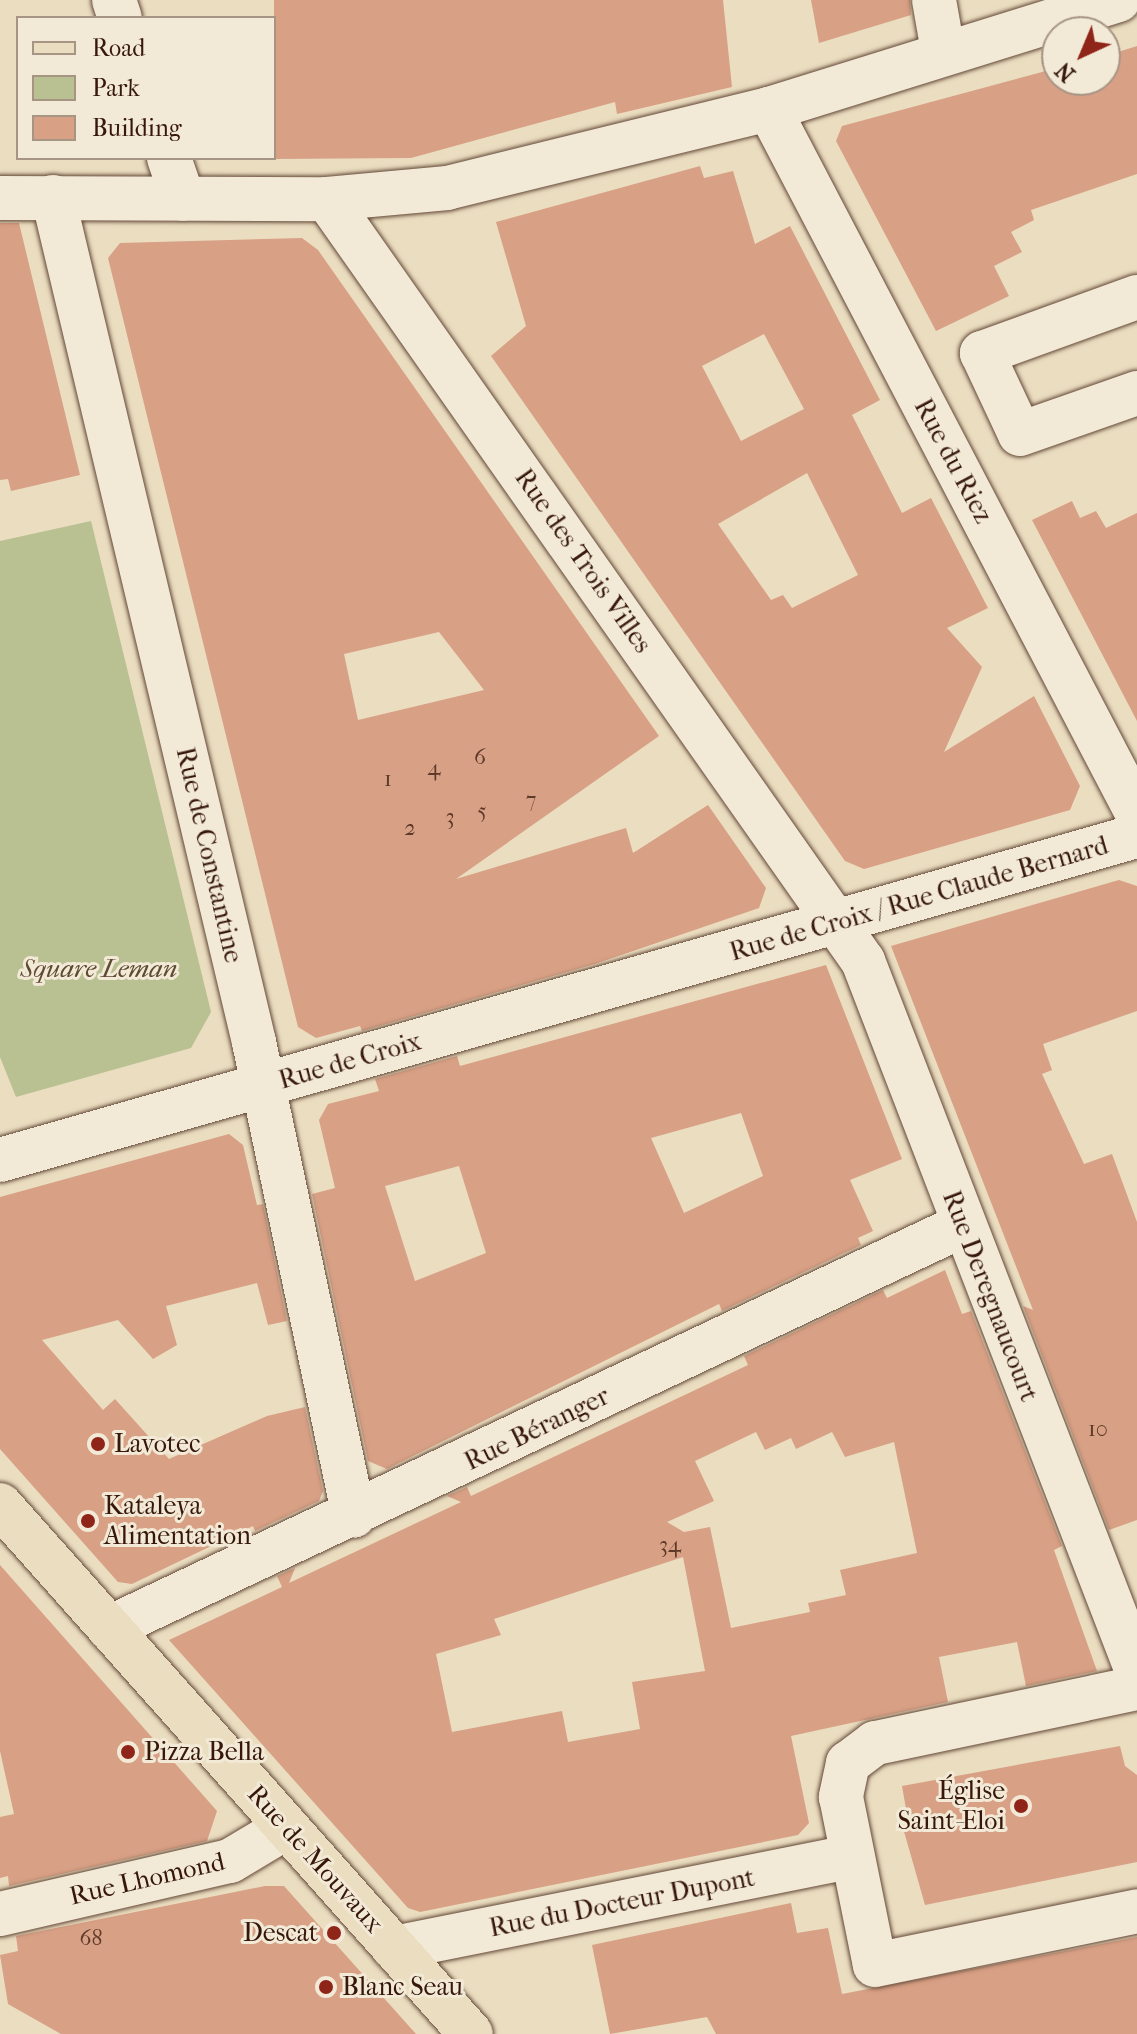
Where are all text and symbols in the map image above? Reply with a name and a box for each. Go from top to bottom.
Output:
legend [16,16,276,160]
north arrow [1041,16,1121,96]
text: Road [92,34,145,62]
text: N [1051,57,1081,87]
text: Park [92,74,140,102]
text: Building [92,114,182,142]
street label: Rue du Riez [907,393,999,529]
street label: Rue des Trois Villes [508,463,658,659]
street label: Rue de Constantine [169,744,249,966]
house number: 6 [474,745,486,771]
house number: 4 [428,756,440,782]
house number: 1 [384,767,392,793]
house number: 7 [526,788,536,814]
house number: 5 [477,799,487,825]
house number: 3 [445,805,455,831]
house number: 2 [404,816,416,842]
street label: Rue de Croix / Rue Claude Bernard [726,830,1112,968]
park label: Square Leman [21,953,177,985]
street label: Rue de Croix [275,1026,425,1096]
street label: Rue Deregnaucourt [935,1186,1045,1406]
street label: Rue Béranger [460,1381,614,1477]
house number: 10 [1088,1417,1108,1443]
place label: Lavotec [114,1428,200,1460]
marker: Lavotec [89,1435,107,1453]
place label: Kataleya Alimentation [104,1490,251,1552]
marker: Kataleya Alimentation [79,1512,97,1530]
house number: 34 [659,1533,681,1559]
place label: Pizza Bella [144,1736,264,1768]
marker: Pizza Bella [119,1743,137,1761]
place label: Église Saint-Eloi [897,1775,1005,1836]
street label: Rue de Mouvaux [241,1779,389,1939]
marker: Église Saint-Eloi [1012,1797,1030,1815]
street label: Rue Lhomond [66,1846,228,1912]
street label: Rue du Docteur Dupont [487,1862,757,1944]
place label: Descat [243,1917,318,1949]
marker: Descat [325,1924,343,1942]
house number: 68 [80,1926,102,1952]
place label: Blanc Seau [342,1971,463,2003]
marker: Blanc Seau [317,1978,335,1996]

